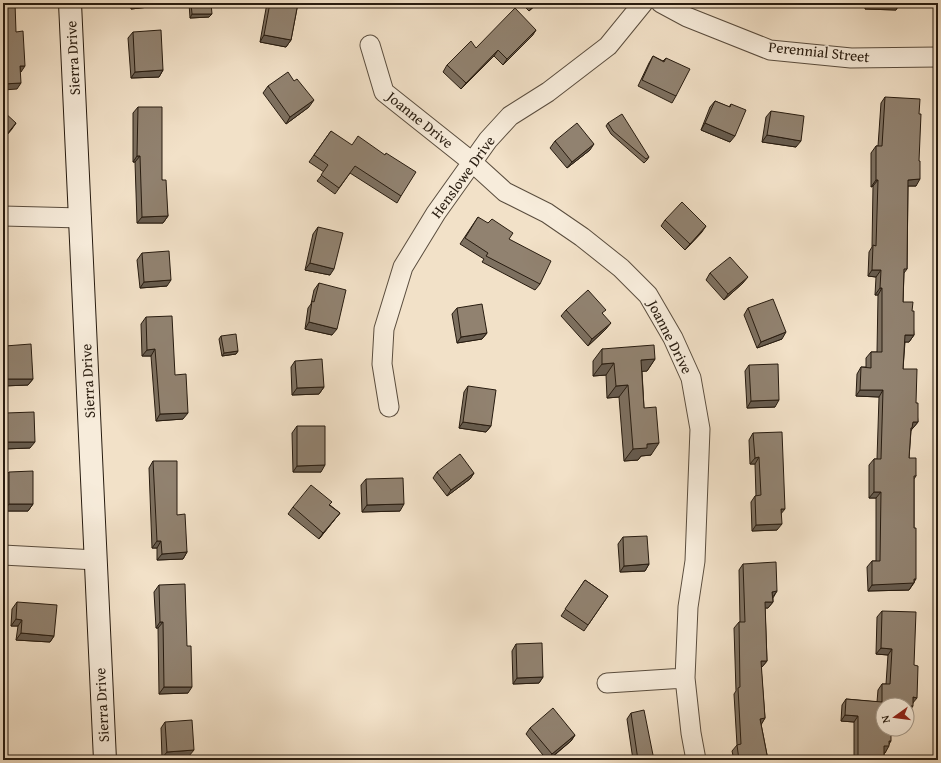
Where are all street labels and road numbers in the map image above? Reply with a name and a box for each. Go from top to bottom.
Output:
street label: Sierra Drive [60,20,85,96]
street label: Perennial Street [767,36,871,67]
street label: Joanne Drive [381,85,458,153]
street label: Henslowe Drive [425,131,500,222]
street label: Joanne Drive [642,294,698,377]
street label: Sierra Drive [75,343,100,419]
street label: Sierra Drive [89,667,114,743]

